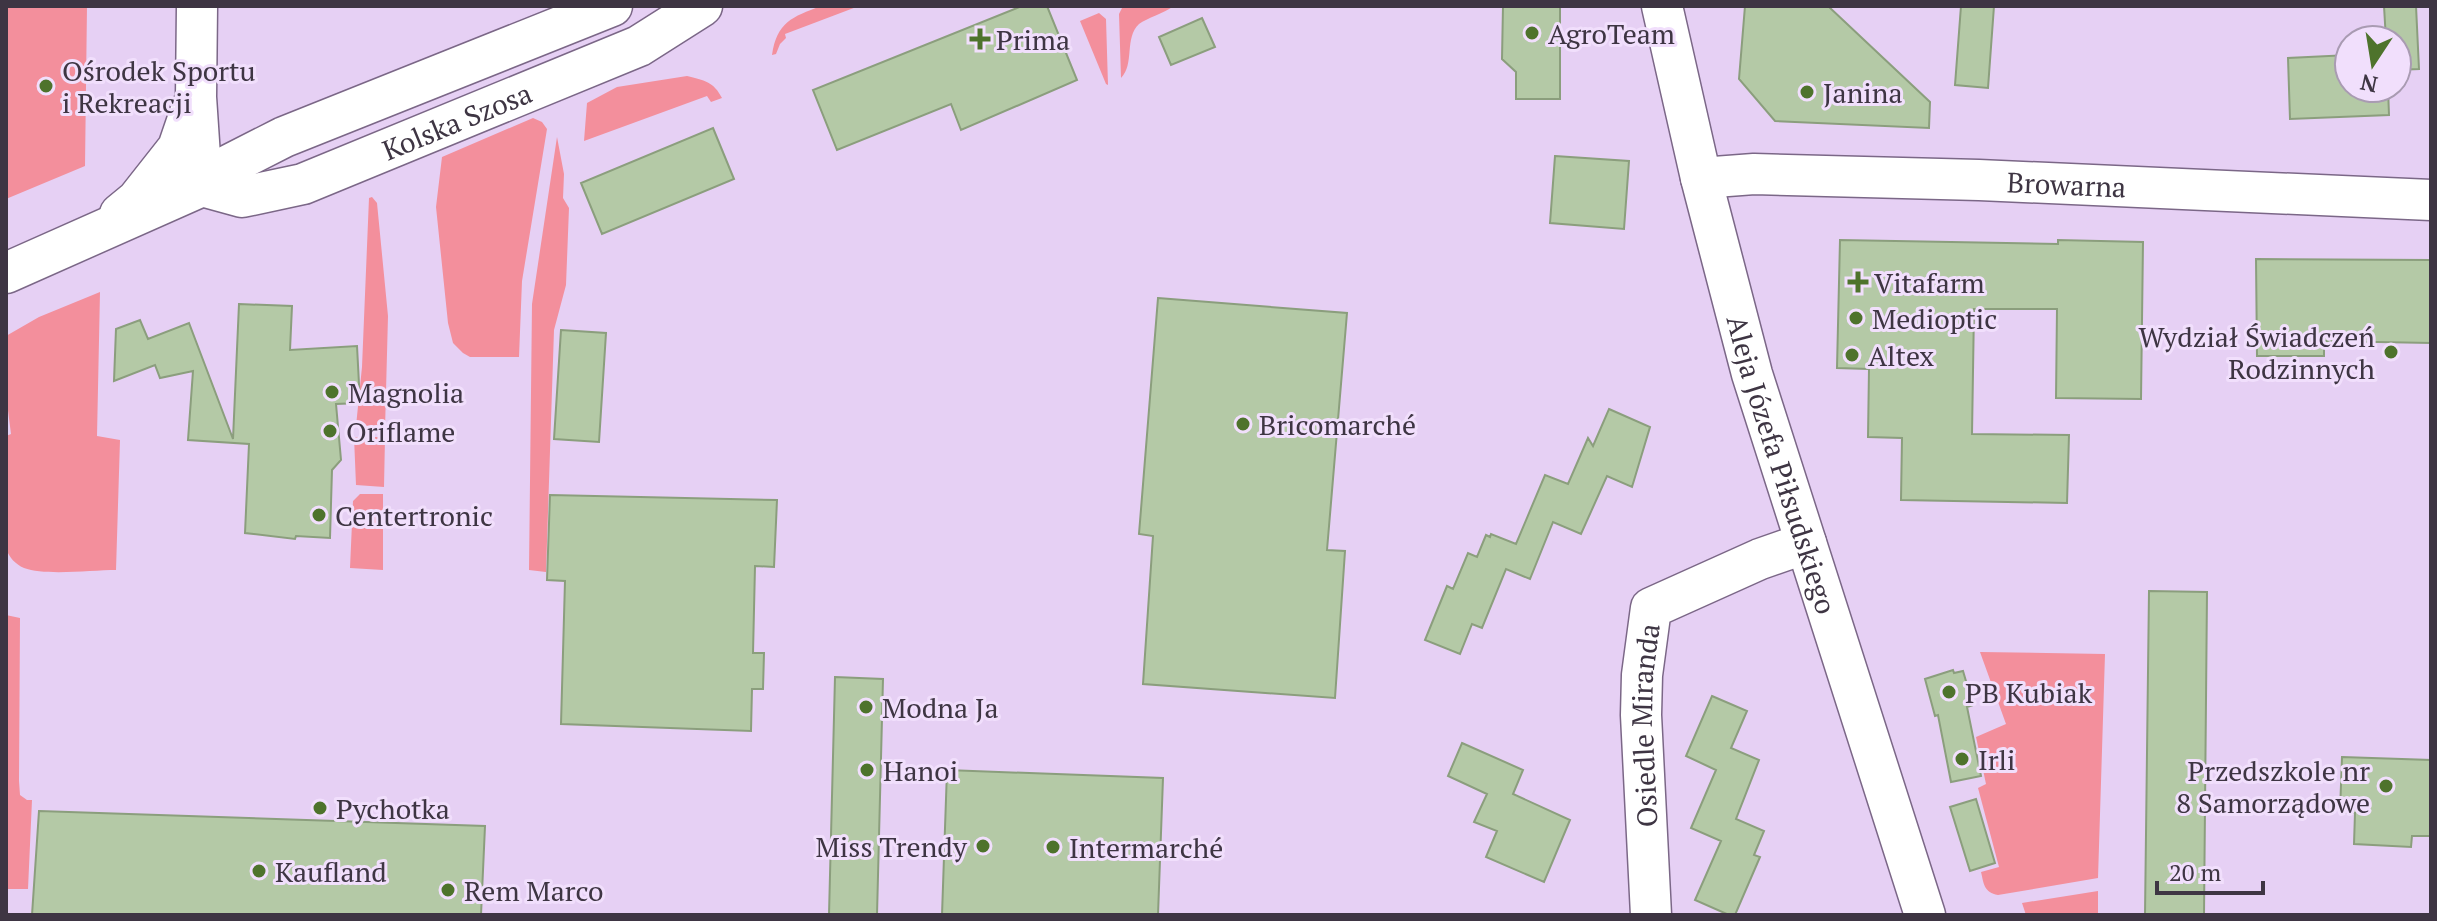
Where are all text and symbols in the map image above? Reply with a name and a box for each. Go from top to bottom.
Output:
place label: AgroTeam [1548,15,1675,52]
place label: Prima [996,21,1070,58]
marker: AgroTeam [1523,24,1541,42]
north arrow [2333,24,2413,104]
marker: Prima [971,30,989,48]
place label: Ośrodek Sportu i Rekreacji [62,52,256,121]
text: N [2357,68,2380,100]
street label: Kolska Szosa [376,74,537,168]
place label: Janina [1823,74,1903,111]
marker: Ośrodek Sportu i Rekreacji [37,77,55,95]
marker: Janina [1798,83,1816,101]
street label: Browarna [2006,163,2127,205]
place label: Vitafarm [1874,264,1985,301]
marker: Vitafarm [1849,273,1867,291]
place label: Medioptic [1872,300,1997,337]
marker: Medioptic [1847,309,1865,327]
street label: Aleja Józefa Piłsudskiego [1719,311,1846,618]
place label: Wydział Świadczeń Rodzinnych [2138,318,2375,387]
place label: Altex [1868,337,1935,374]
marker: Wydział Świadczeń Rodzinnych [2382,343,2400,361]
marker: Altex [1843,346,1861,364]
place label: Magnolia [348,374,464,411]
marker: Magnolia [323,383,341,401]
place label: Bricomarché [1259,406,1416,443]
place label: Oriflame [346,413,455,450]
marker: Bricomarché [1234,415,1252,433]
marker: Oriflame [321,422,339,440]
place label: Centertronic [335,497,493,534]
marker: Centertronic [310,506,328,524]
street label: Osiedle Miranda [1622,621,1667,828]
place label: PB Kubiak [1965,674,2093,711]
marker: PB Kubiak [1940,683,1958,701]
place label: Modna Ja [882,689,999,726]
marker: Modna Ja [857,698,875,716]
place label: Irli [1978,741,2015,778]
marker: Irli [1953,750,1971,768]
place label: Hanoi [883,752,958,789]
place label: Przedszkole nr 8 Samorządowe [2176,752,2370,821]
marker: Hanoi [858,761,876,779]
marker: Przedszkole nr 8 Samorządowe [2377,777,2395,795]
place label: Pychotka [336,790,450,827]
marker: Pychotka [311,799,329,817]
place label: Miss Trendy [816,828,968,865]
place label: Intermarché [1069,829,1223,866]
marker: Miss Trendy [974,837,992,855]
marker: Intermarché [1044,838,1062,856]
scale bar [2157,845,2263,895]
place label: Kaufland [275,853,387,890]
text: 20 m [2169,856,2221,888]
marker: Kaufland [250,862,268,880]
place label: Rem Marco [464,872,604,909]
marker: Rem Marco [439,881,457,899]

